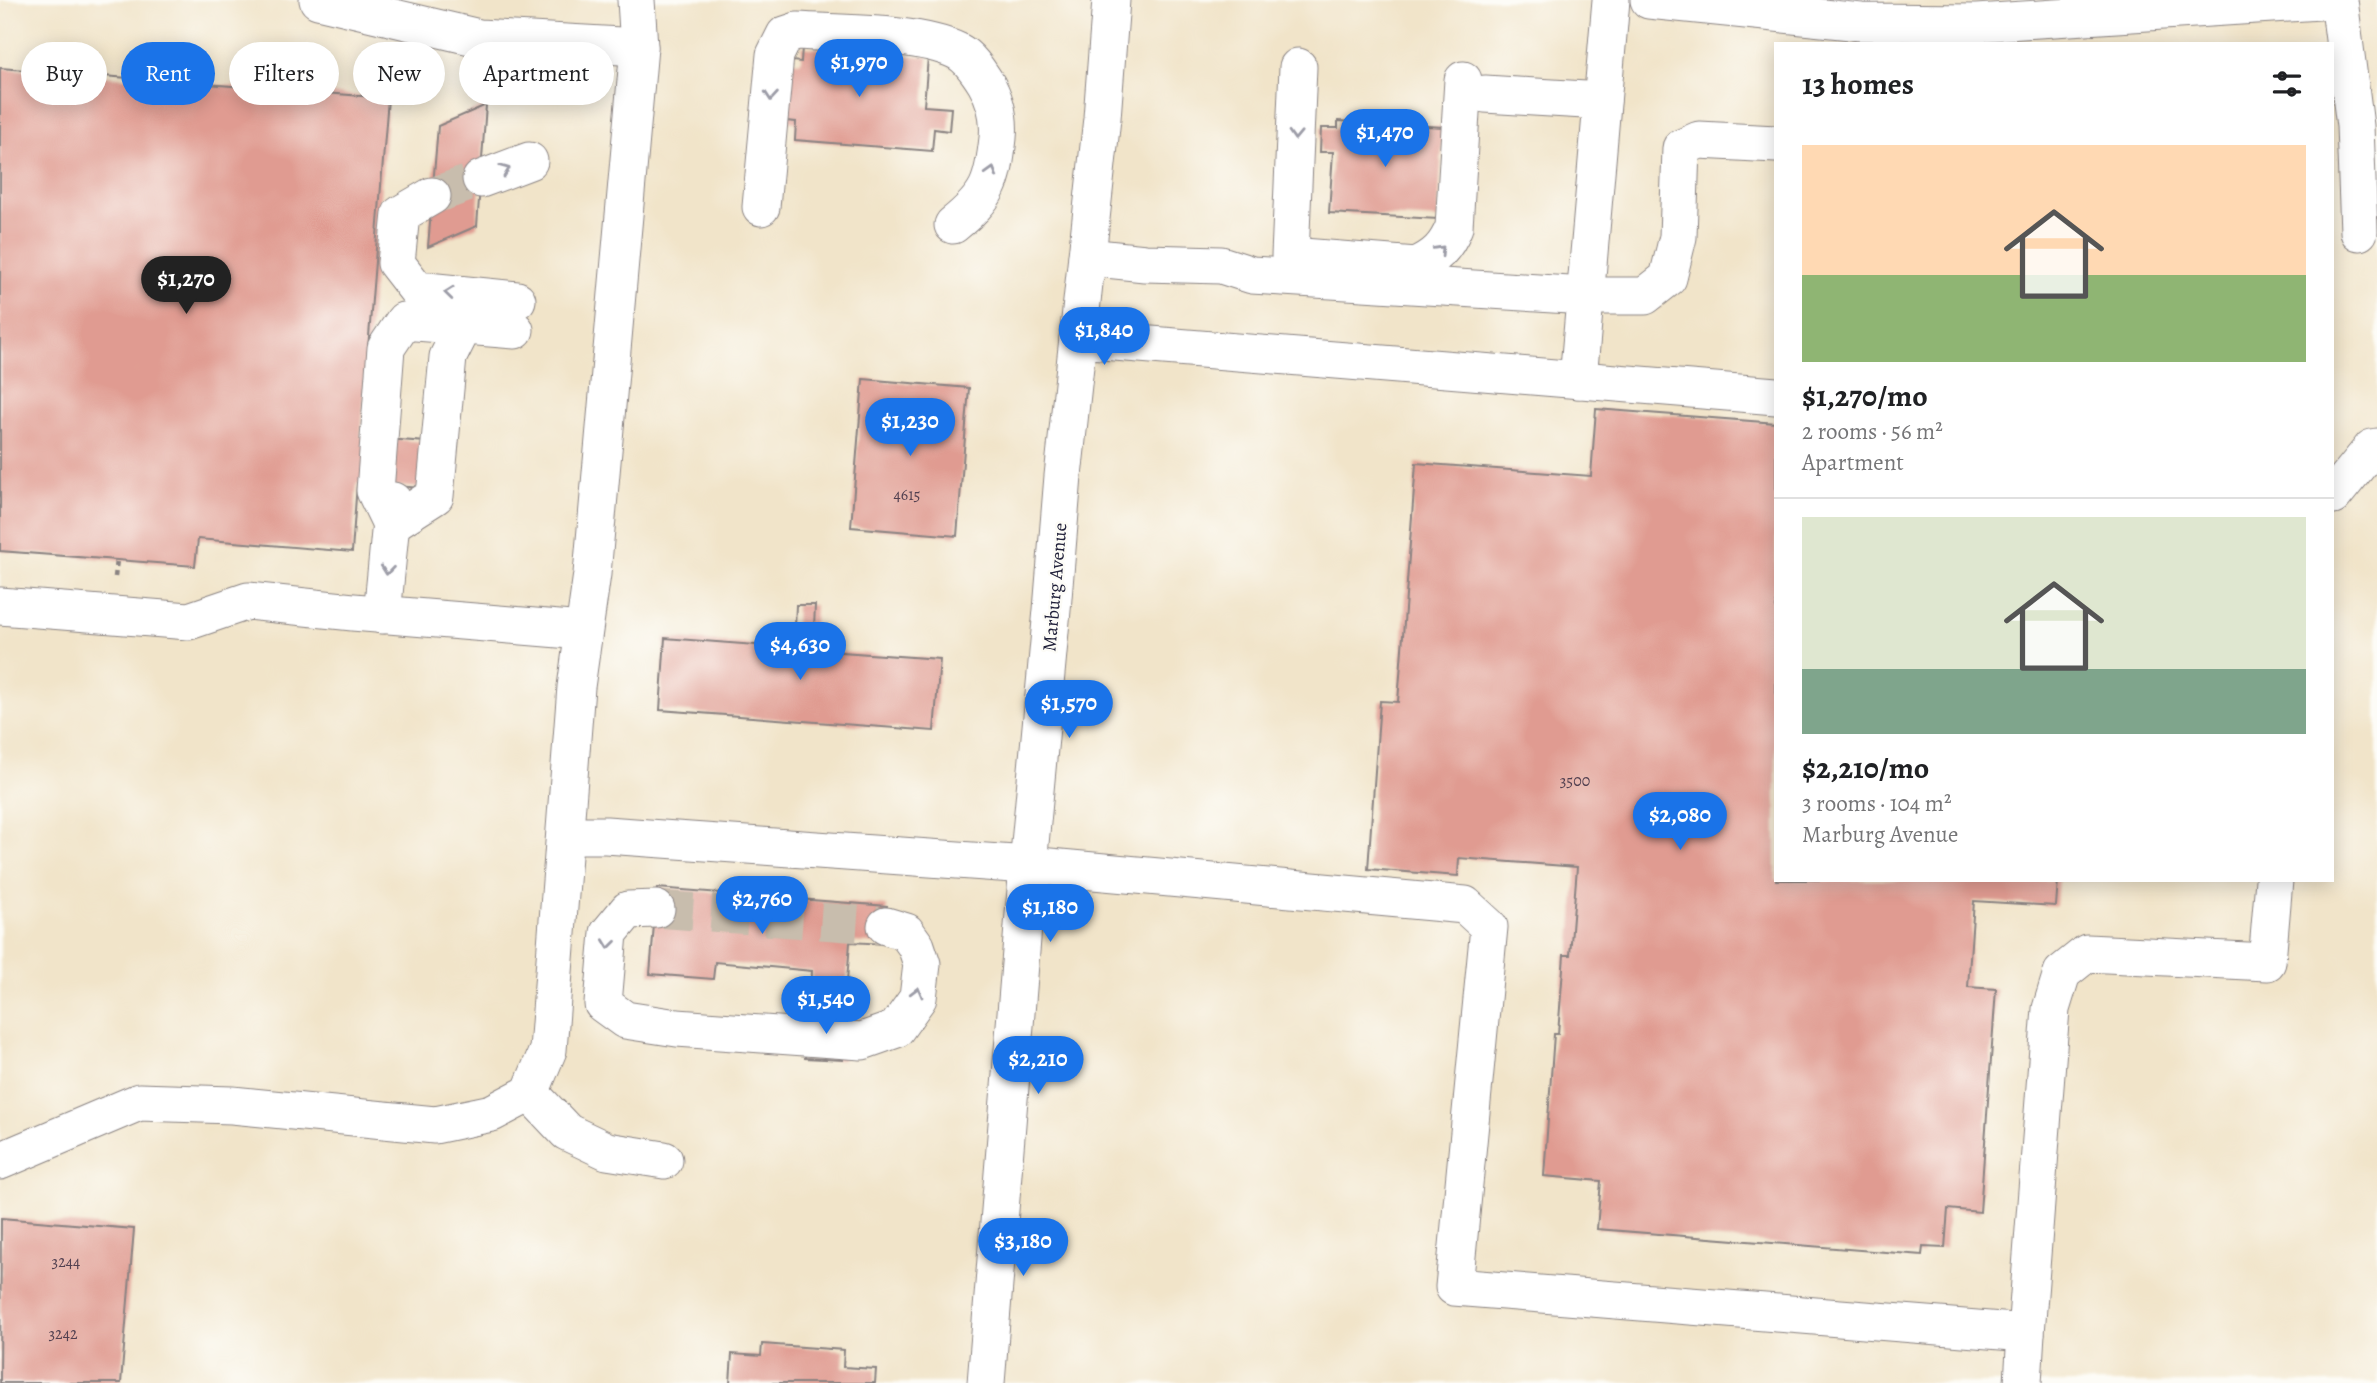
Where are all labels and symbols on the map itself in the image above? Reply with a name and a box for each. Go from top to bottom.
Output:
pin: $1,970 [802,40,916,99]
one-way arrow [764,90,779,102]
pin: $1,470 [1328,110,1442,169]
one-way arrow [1288,130,1303,141]
one-way arrow [498,164,510,178]
one-way arrow [984,166,998,178]
one-way arrow [1432,245,1444,258]
pin: $1,270 [129,256,243,316]
one-way arrow [444,286,455,301]
pin: $1,840 [1047,308,1161,367]
pin: $1,230 [853,398,967,458]
house number: 4615 [894,484,921,506]
street label: Marburg Avenue [1036,522,1074,653]
one-way arrow [380,564,395,575]
pin: $4,630 [743,622,857,682]
pin: $1,570 [1012,680,1126,740]
house number: 3500 [1560,770,1590,792]
pin: $2,080 [1623,792,1737,852]
pin: $2,760 [705,876,819,936]
pin: $1,180 [993,884,1107,944]
one-way arrow [601,938,616,950]
pin: $1,540 [769,976,883,1036]
one-way arrow [909,987,923,999]
pin: $2,210 [981,1036,1095,1096]
pin: $3,180 [966,1218,1080,1278]
house number: 3244 [52,1251,80,1273]
house number: 3242 [48,1323,78,1345]

